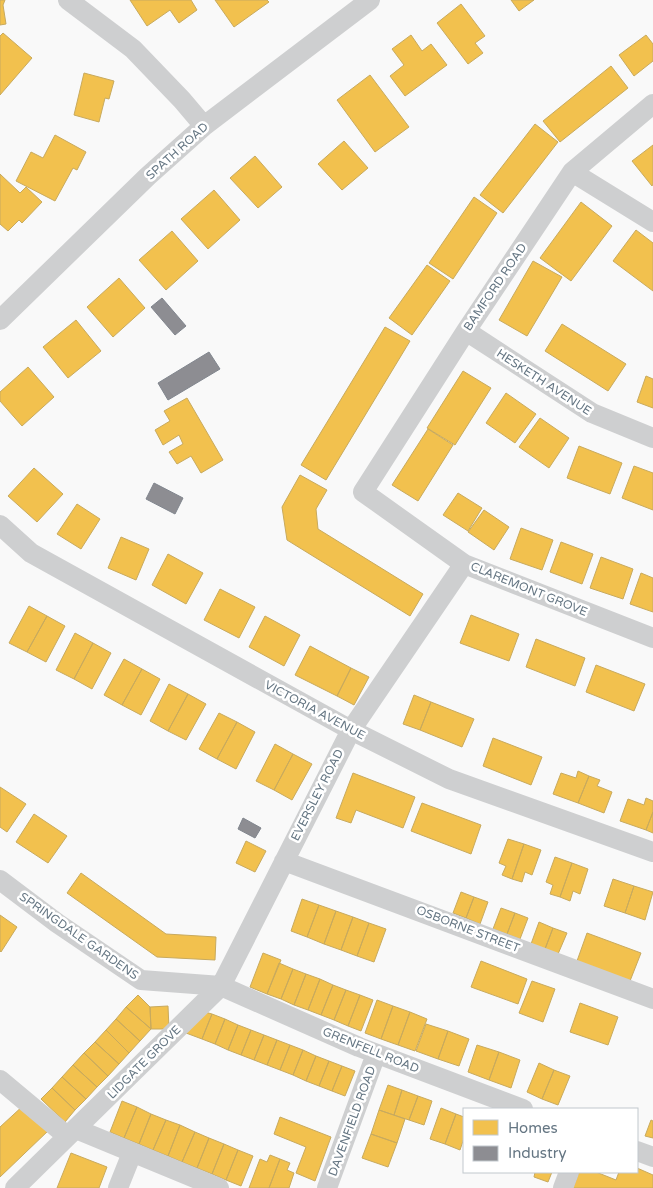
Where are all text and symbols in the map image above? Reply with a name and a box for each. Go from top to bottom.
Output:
street label: SPATH ROAD [143,119,211,183]
street label: BAMFORD ROAD [461,241,529,333]
street label: HESKETH AVENUE [494,346,594,418]
street label: CLAREMONT GROVE [469,559,590,619]
street label: VICTORIA AVENUE [262,678,368,743]
street label: EVERSLEY ROAD [288,747,346,843]
street label: SPRINGDALE GARDENS [17,890,141,982]
street label: OSBORNE STREET [414,903,522,955]
street label: LIDGATE GROVE [104,1022,184,1102]
street label: GRENFELL ROAD [321,1024,421,1076]
street label: DAVENFIELD ROAD [326,1064,378,1178]
legend [463,1108,638,1173]
text: Homes [508,1119,558,1137]
text: Industry [508,1144,567,1162]

